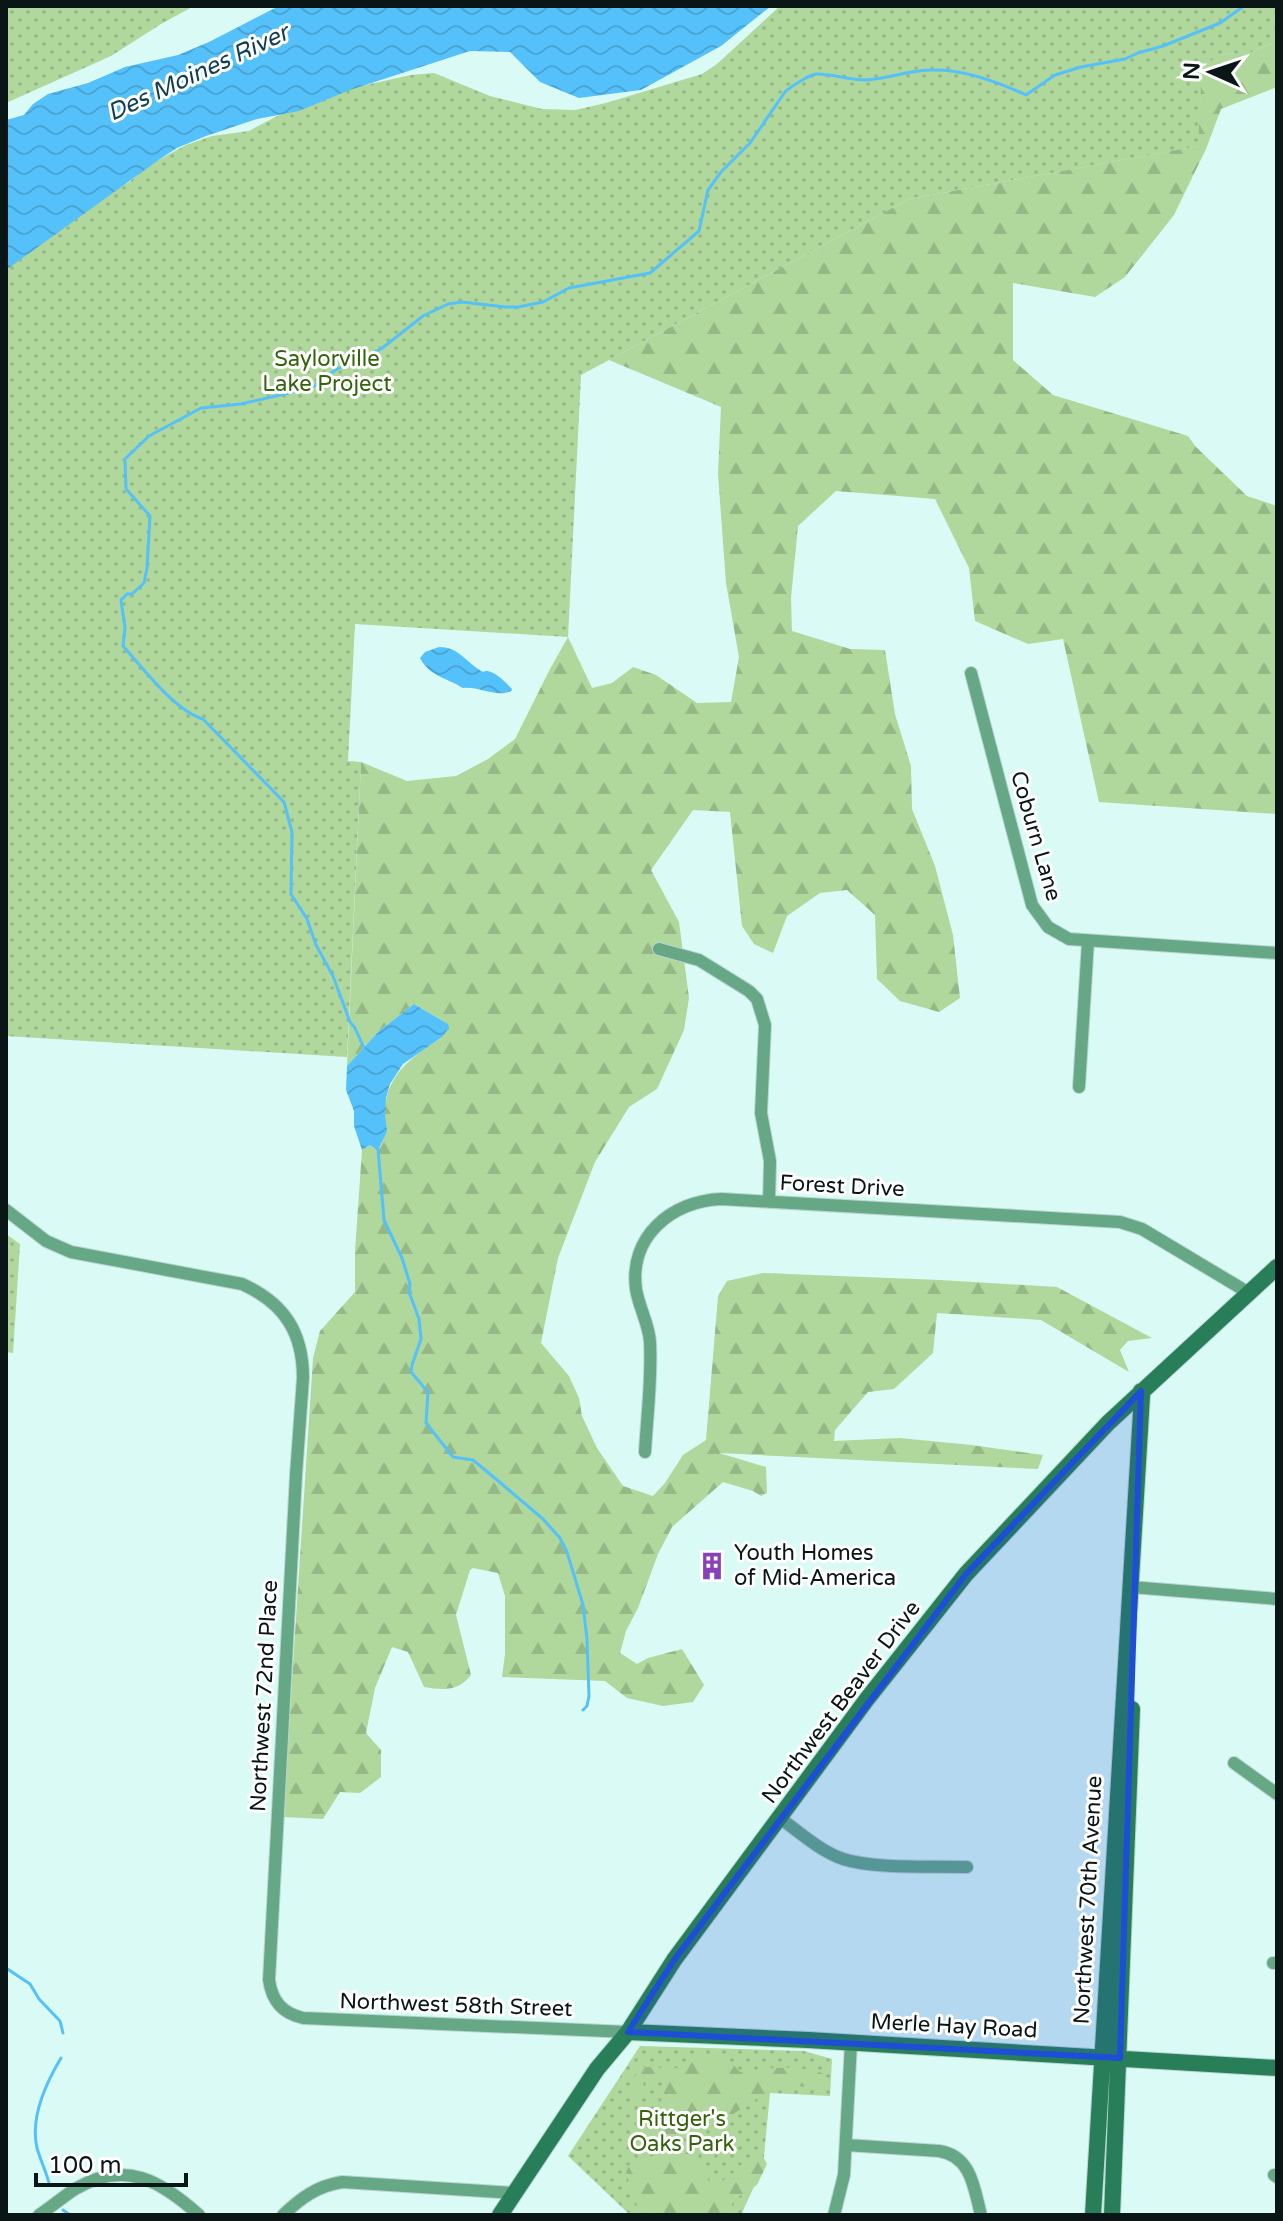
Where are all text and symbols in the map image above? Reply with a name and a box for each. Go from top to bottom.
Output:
water label: Des Moines River [103,17,296,128]
north arrow [1171,32,1251,112]
text: N [1179,62,1205,81]
park label: Saylorville Lake Project [262,346,392,397]
street label: Coburn Lane [1005,768,1067,904]
street label: Forest Drive [779,1170,905,1202]
place label: Youth Homes of Mid-America [734,1540,896,1591]
building icon: Youth Homes of Mid-America [697,1551,727,1581]
street label: Northwest 72nd Place [245,1579,283,1813]
street label: Northwest Beaver Drive [756,1595,926,1809]
street label: Northwest 70th Avenue [1069,1775,1107,2025]
street label: Northwest 58th Street [339,1988,573,2022]
street label: Merle Hay Road [870,2009,1038,2043]
park label: Rittger's Oaks Park [629,2106,735,2157]
scale bar [36,2137,186,2187]
text: 100 m [48,2151,122,2180]

